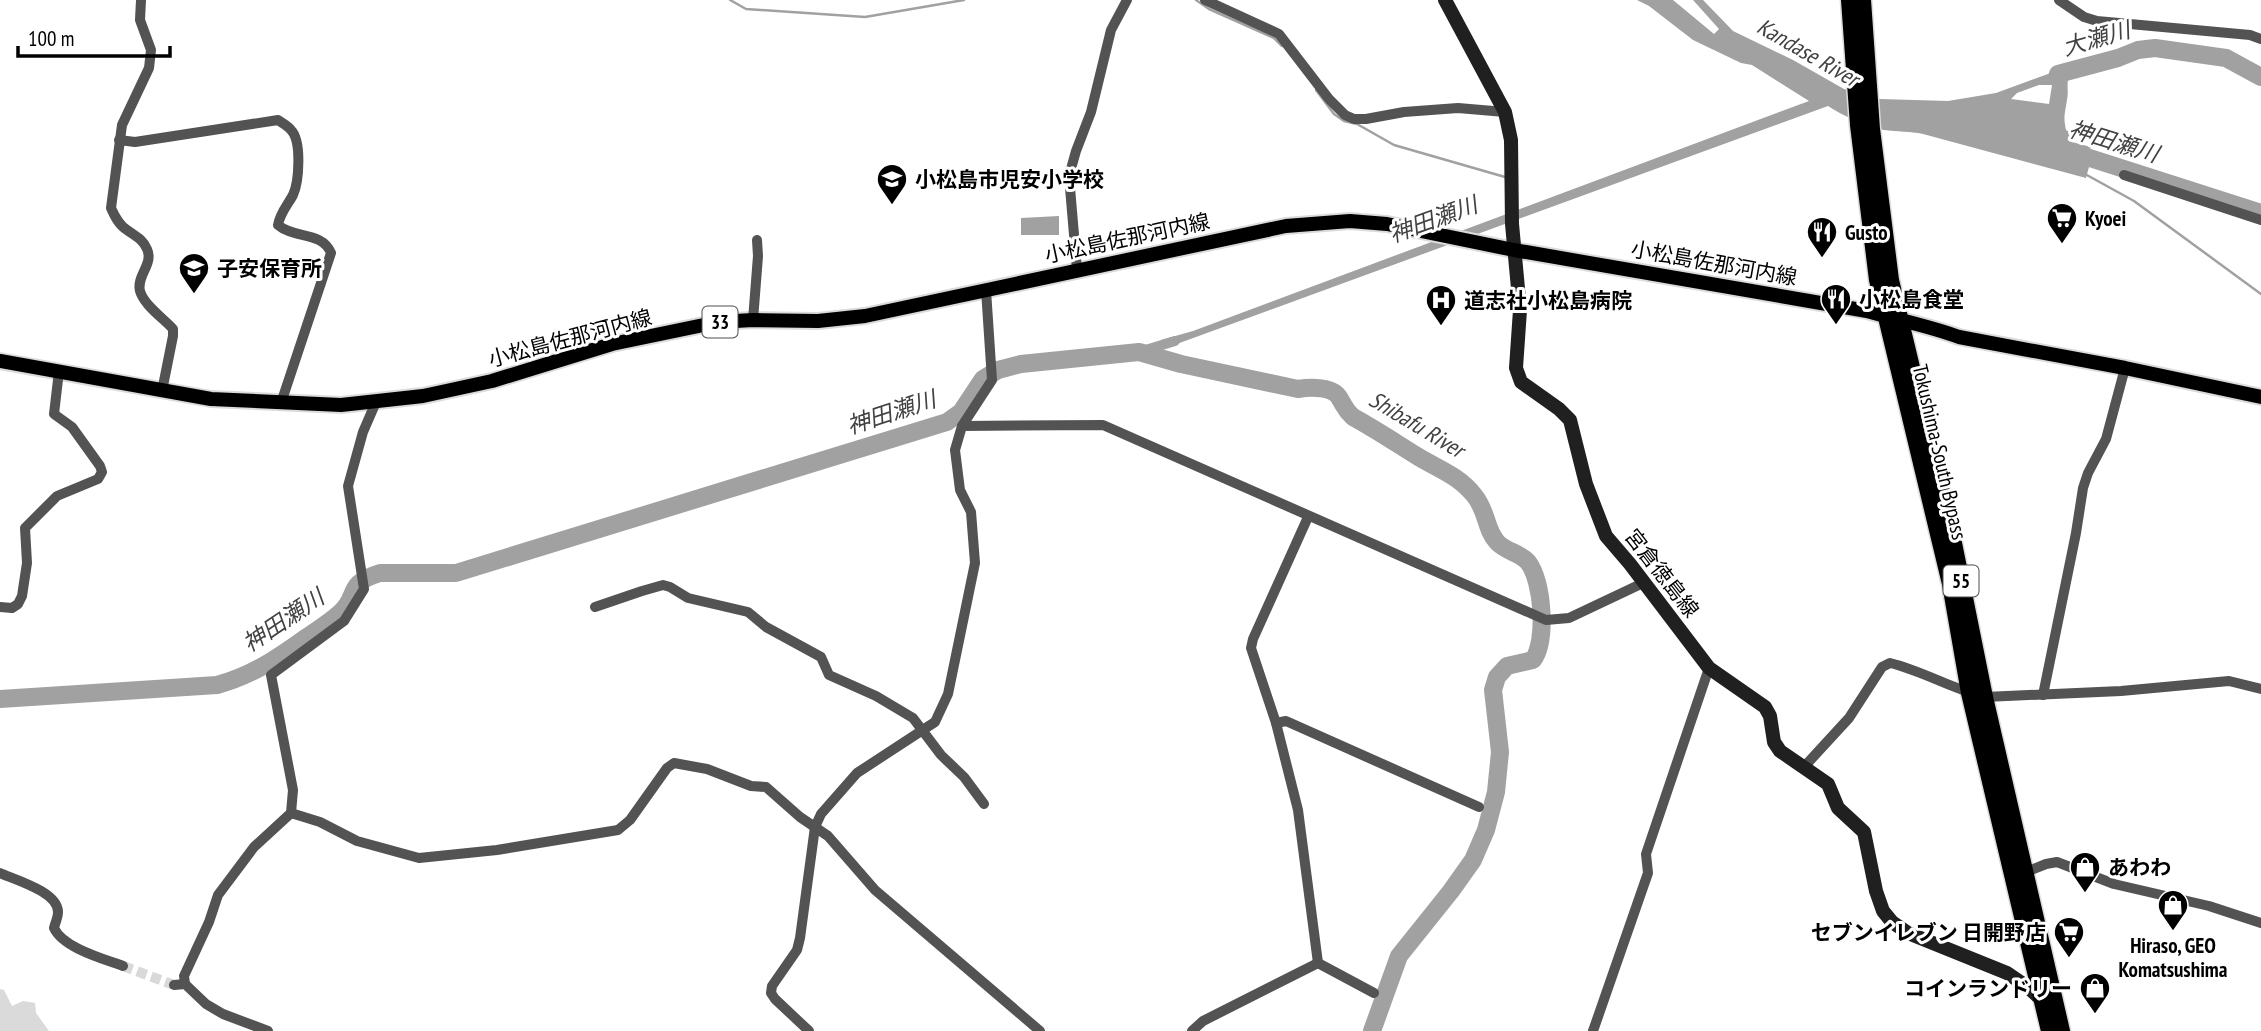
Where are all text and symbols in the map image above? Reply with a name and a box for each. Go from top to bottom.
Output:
water label: Kandase River [1752,11,1867,94]
scale bar [18,14,170,58]
water label: 大瀬川 [2059,14,2136,61]
text: 100 m [28,25,74,52]
water label: 神田瀬川 [2066,114,2165,169]
school or university icon: 小松島市児安小学校 [875,162,909,206]
place label: 小松島市児安小学校 [915,166,1104,193]
water label: 神田瀬川 [1385,189,1484,248]
supermarket icon: Kyoei [2045,201,2079,245]
place label: Kyoei [2085,205,2126,232]
street label: 小松島佐那河内線 [1042,207,1212,269]
restaurant icon: Gusto [1805,215,1839,259]
place label: Gusto [1845,219,1888,246]
street label: 小松島佐那河内線 [1629,235,1799,291]
school or university icon: 子安保育所 [177,251,211,295]
place label: 子安保育所 [217,255,322,282]
restaurant icon: 小松島食堂 [1819,282,1853,326]
hospital icon: 道志社小松島病院 [1424,283,1458,327]
place label: 小松島食堂 [1859,286,1964,313]
place label: 道志社小松島病院 [1464,287,1632,314]
street label: 小松島佐那河内線 [485,303,655,373]
road number: 33 [702,306,738,338]
street label: Tokushima-South Bypass [1907,362,1973,542]
water label: 神田瀬川 [843,383,942,440]
water label: Shibafu River [1364,384,1473,466]
street label: 宮倉徳島線 [1619,523,1705,623]
road number: 55 [1944,566,1979,596]
water label: 神田瀬川 [237,581,332,658]
shop icon: あわわ [2068,850,2102,894]
place label: あわわ [2108,854,2171,881]
shop icon: Hiraso, GEO Komatsushima [2156,888,2190,932]
supermarket icon: セブンイレブン 日開野店 [2052,915,2086,959]
place label: セブンイレブン 日開野店 [1811,919,2046,946]
place label: Hiraso, GEO Komatsushima [2119,932,2228,983]
shop icon: コインランドリー [2078,971,2112,1015]
place label: コインランドリー [1904,975,2072,1002]

